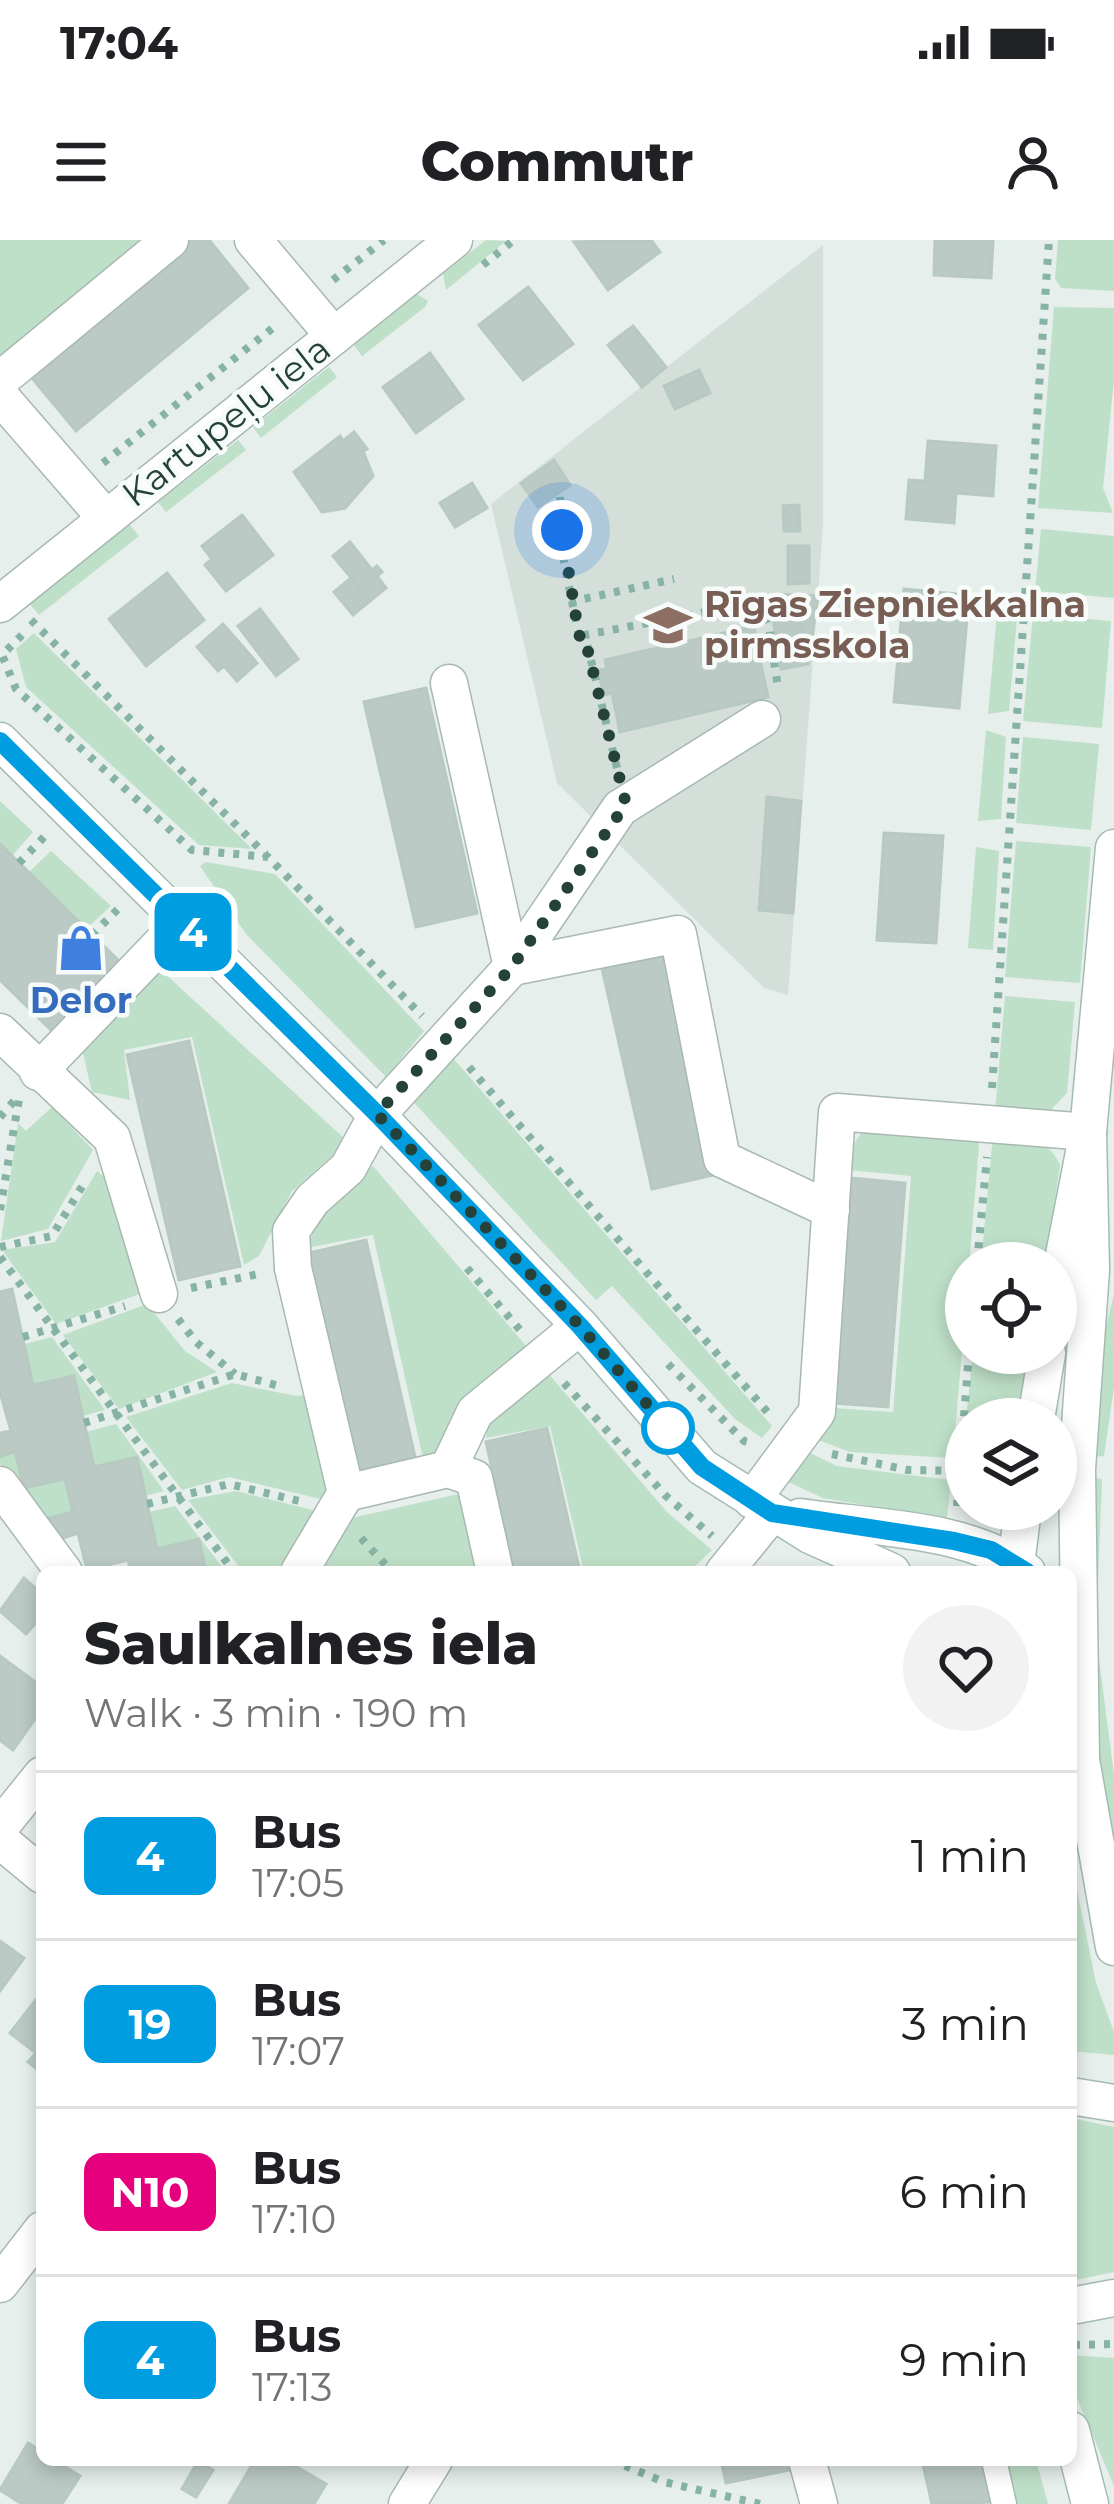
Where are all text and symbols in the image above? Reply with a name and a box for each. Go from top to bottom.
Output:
text: 17:04 [60,15,178,70]
icon: menu [48,129,114,195]
text: Commutr [421,129,693,195]
icon: person [1000,129,1066,195]
street label: Kartupeļu iela [113,326,339,516]
your location [532,500,592,560]
place label: Rīgas Ziepniekkalna pirmsskola [704,582,1086,667]
school or university icon: Rīgas Ziepniekkalna pirmsskola [643,600,693,650]
line badge: 4 [154,893,232,971]
text: 4 [179,906,207,958]
shop icon: Delor [56,923,106,973]
place label: Delor [30,978,132,1022]
map controls [945,1242,1077,1530]
button: locate [945,1242,1077,1374]
button: layers [945,1398,1077,1530]
unlabelled marker [643,1403,693,1453]
button: heart [903,1605,1029,1731]
text: Saulkalnes iela [84,1609,538,1678]
text: Walk · 3 min · 190 m [84,1689,468,1737]
text: Bus [252,1804,341,1859]
text: 1 min [911,1828,1029,1883]
text: 4 [136,1830,164,1882]
text: 17:05 [252,1859,344,1907]
text: Bus [252,1972,341,2027]
text: 3 min [902,1996,1029,2051]
text: 19 [128,1998,172,2050]
text: 17:07 [252,2027,345,2075]
text: Bus [252,2140,341,2195]
text: 6 min [900,2164,1029,2219]
text: N10 [111,2166,189,2218]
text: 17:10 [252,2195,336,2243]
text: Bus [252,2308,341,2363]
text: 9 min [900,2332,1029,2387]
text: 4 [136,2334,164,2386]
text: 17:13 [252,2363,333,2411]

